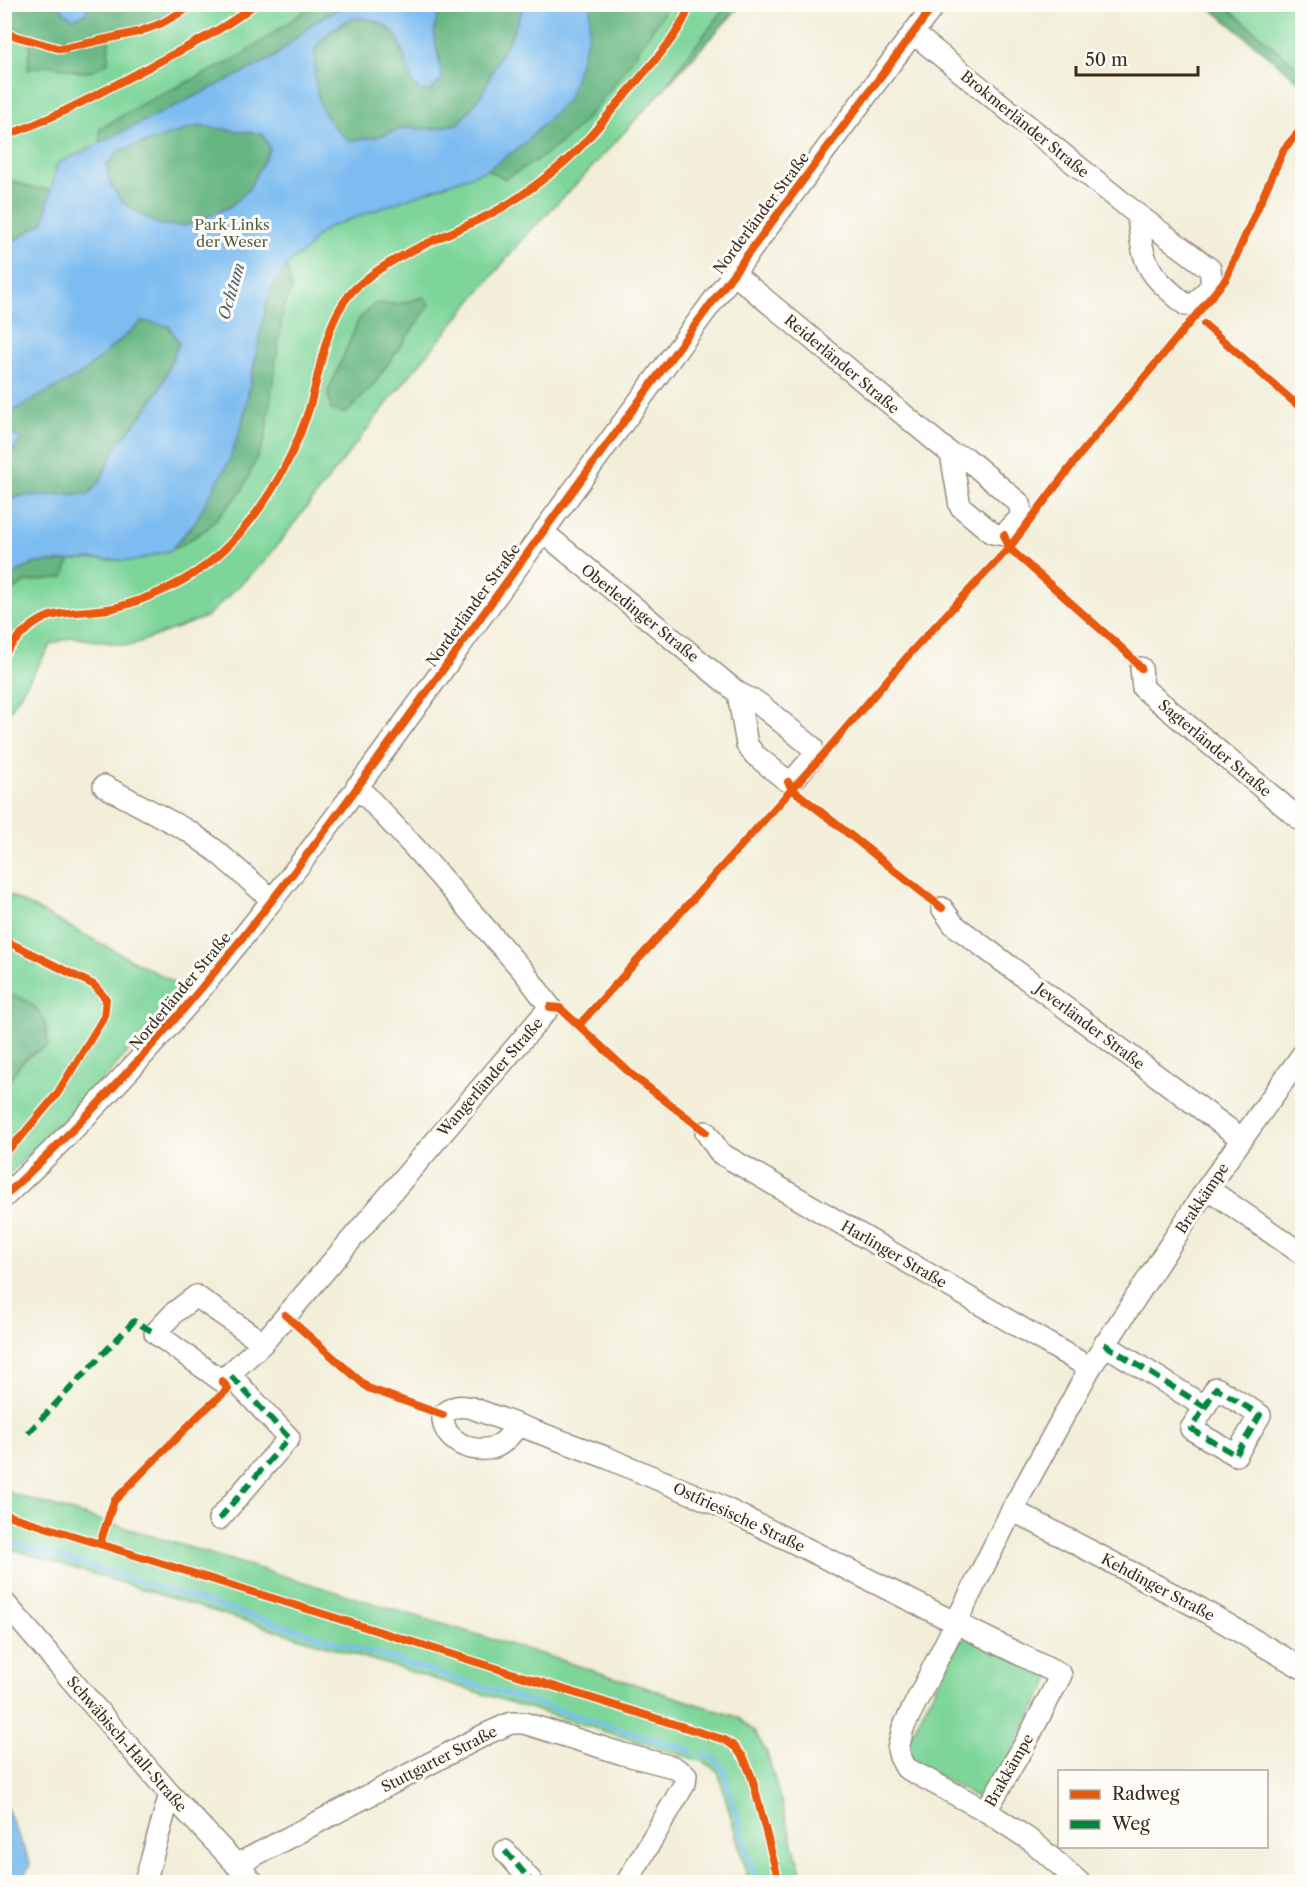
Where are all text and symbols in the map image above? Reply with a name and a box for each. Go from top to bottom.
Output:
scale bar [1076,39,1198,77]
text: 50 m [1085,49,1128,71]
street label: Brokmerländer Straße [957,66,1093,182]
street label: Norderländer Straße [709,148,813,278]
park label: Park Links der Weser [194,215,270,251]
water label: Ochtum [213,260,249,322]
street label: Reiderländer Straße [781,310,903,418]
street label: Norderländer Straße [422,540,524,670]
street label: Oberledinger Straße [577,560,703,666]
street label: Sagterländer Straße [1155,695,1275,801]
street label: Norderländer Straße [125,928,235,1054]
street label: Jeverländer Straße [1030,977,1149,1073]
street label: Wangerländer Straße [432,1014,547,1141]
street label: Brakkämpe [1171,1159,1233,1237]
street label: Harlinger Straße [838,1216,950,1292]
street label: Ostfriesische Straße [670,1478,808,1556]
street label: Kehdinger Straße [1098,1549,1218,1625]
street label: Schwäbisch-Hall-Straße [63,1672,191,1816]
street label: Stuttgarter Straße [378,1722,500,1796]
street label: Brakkämpe [980,1730,1038,1810]
legend [1058,1770,1268,1848]
text: Radweg [1112,1783,1180,1805]
text: Weg [1111,1813,1150,1835]

